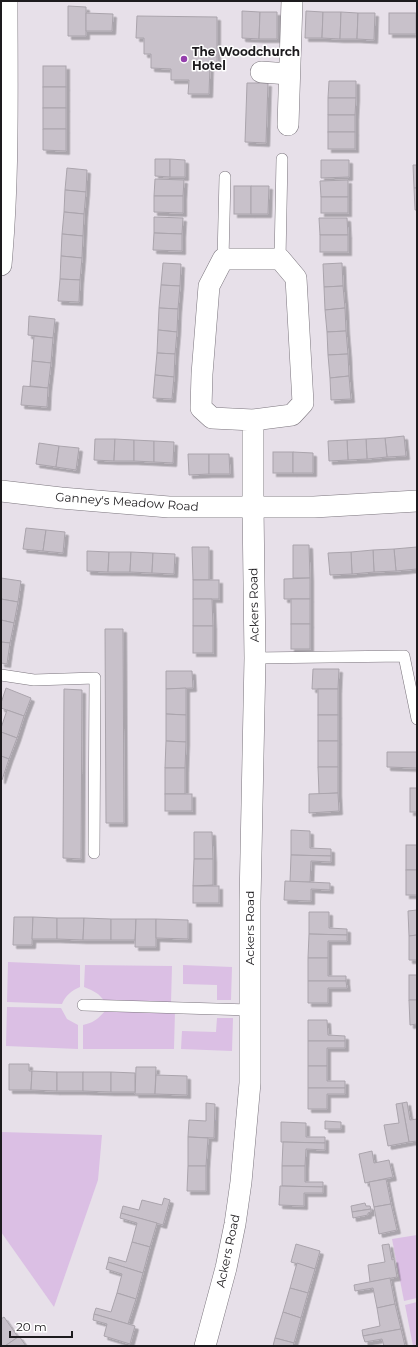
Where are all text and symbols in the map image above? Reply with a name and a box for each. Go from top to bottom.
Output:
place label: The Woodchurch Hotel [192,44,300,73]
marker: The Woodchurch Hotel [179,54,189,64]
street label: Ganney's Meadow Road [55,489,199,514]
street label: Ackers Road [245,568,262,642]
street label: Ackers Road [242,891,257,965]
street label: Ackers Road [212,1213,243,1289]
scale bar [10,1313,72,1339]
text: 20 m [16,1319,47,1334]

